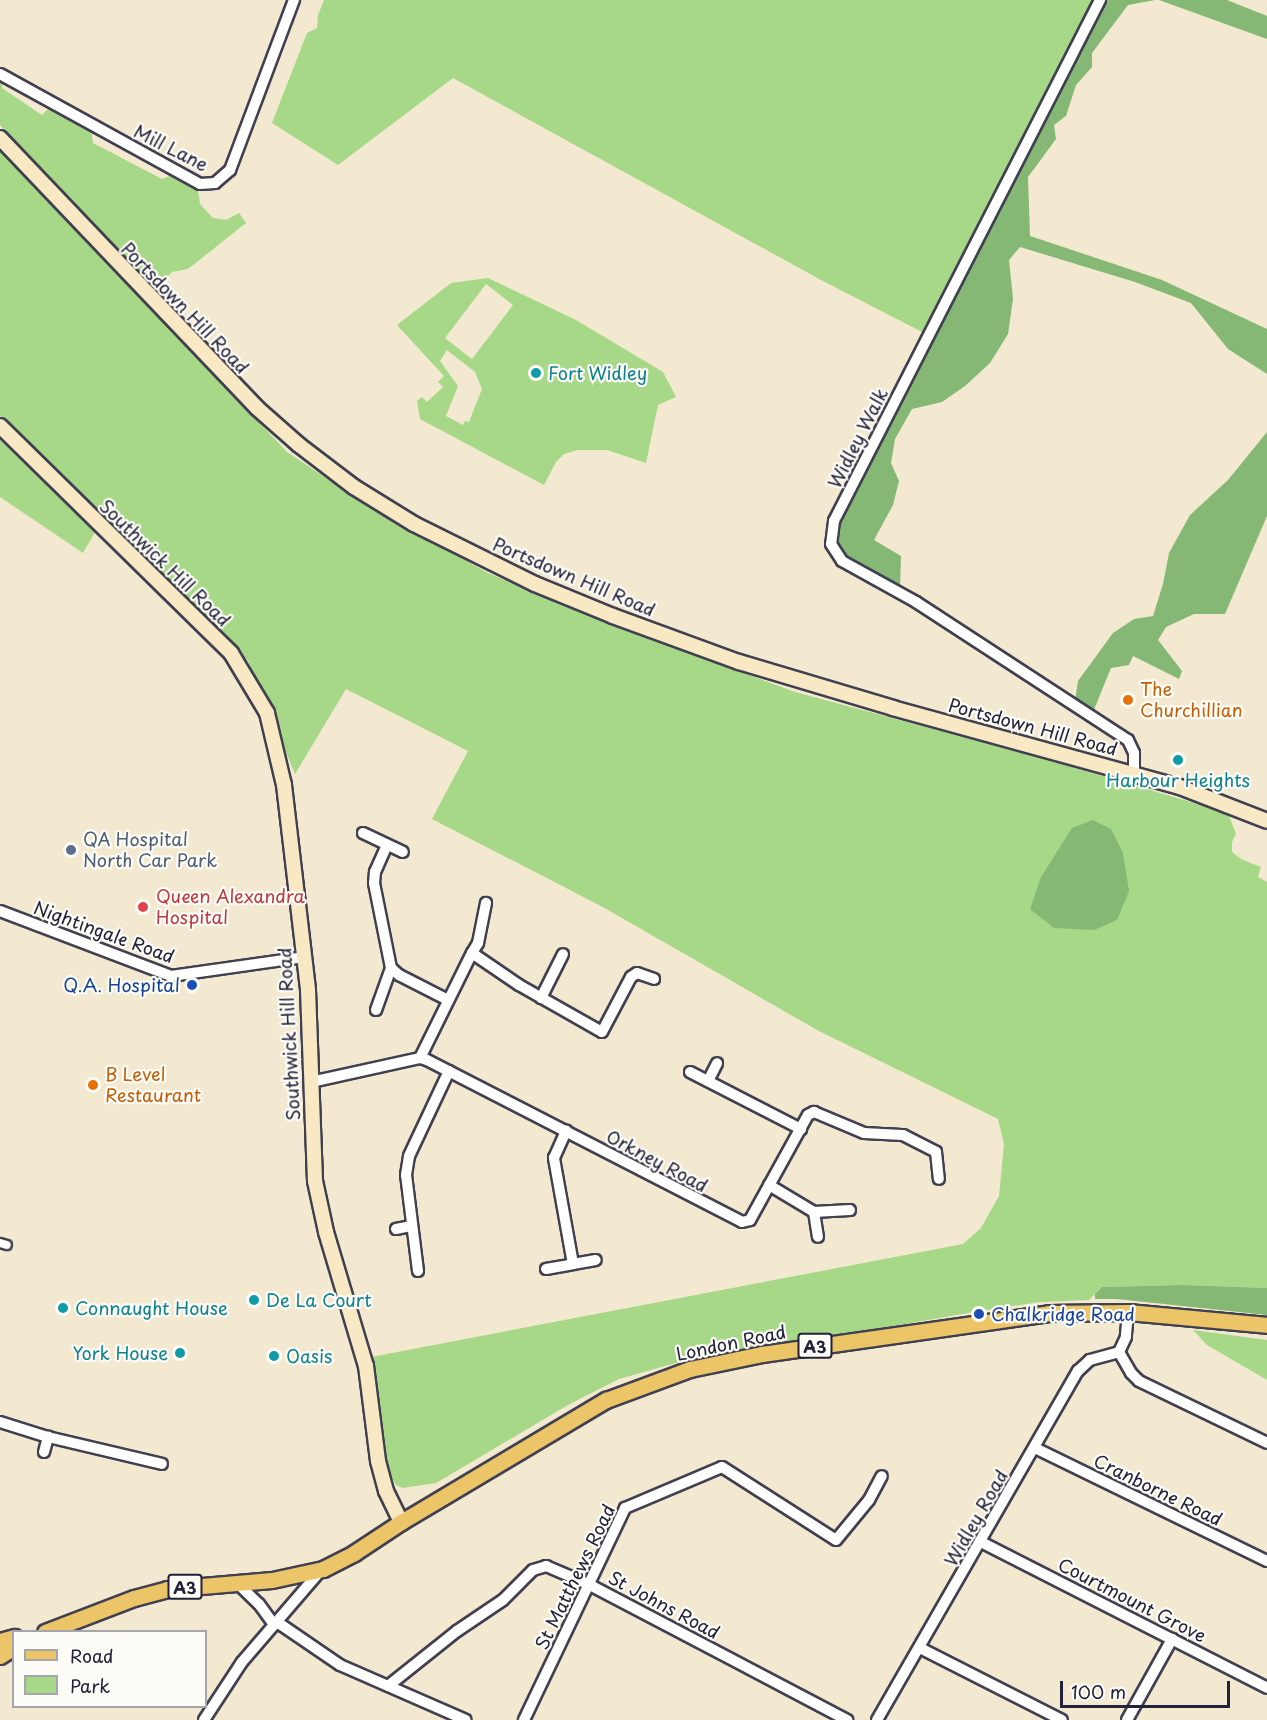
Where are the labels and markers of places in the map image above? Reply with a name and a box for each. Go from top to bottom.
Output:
place label: Fort Widley [548,362,648,384]
marker: Fort Widley [529,366,543,380]
place label: The Churchillian [1140,679,1243,722]
marker: The Churchillian [1121,693,1135,707]
marker: Harbour Heights [1171,753,1185,767]
place label: Harbour Heights [1107,769,1249,791]
place label: QA Hospital North Car Park [83,829,218,872]
marker: QA Hospital North Car Park [64,843,78,857]
place label: Queen Alexandra Hospital [156,886,307,928]
marker: Queen Alexandra Hospital [134,898,152,916]
place label: Q.A. Hospital [64,974,180,996]
marker: Q.A. Hospital [185,978,199,992]
place label: B Level Restaurant [105,1064,201,1106]
marker: B Level Restaurant [86,1078,100,1092]
place label: De La Court [266,1289,372,1311]
marker: De La Court [247,1293,261,1307]
place label: Connaught House [75,1297,230,1319]
marker: Connaught House [56,1301,70,1315]
place label: Chalkridge Road [991,1303,1135,1325]
marker: Chalkridge Road [972,1307,986,1321]
place label: York House [72,1342,168,1364]
place label: Oasis [286,1345,332,1367]
marker: York House [173,1346,187,1360]
marker: Oasis [267,1349,281,1363]

